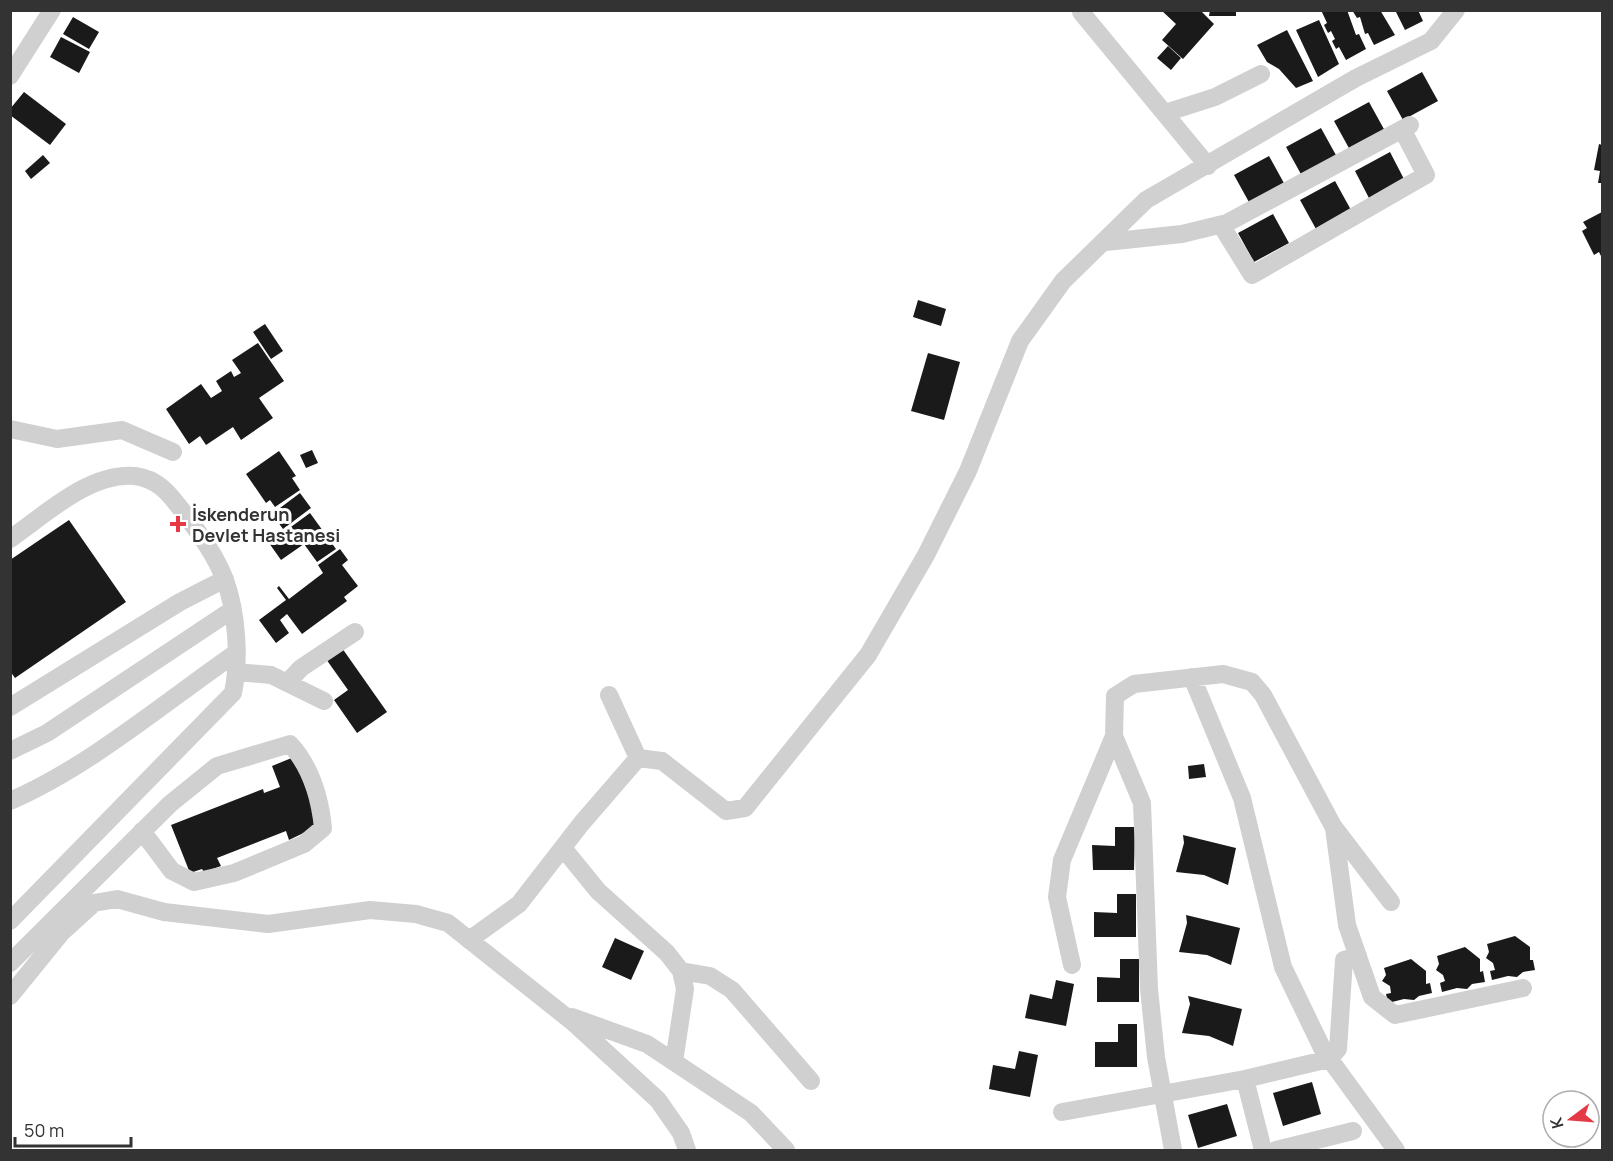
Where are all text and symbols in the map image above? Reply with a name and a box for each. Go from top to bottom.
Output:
place label: İskenderun Devlet Hastanesi [192,502,340,547]
marker: İskenderun Devlet Hastanesi [169,515,187,533]
north arrow [1541,1089,1601,1149]
scale bar [15,1110,130,1148]
text: K [1544,1115,1569,1131]
text: 50 m [24,1118,64,1142]

